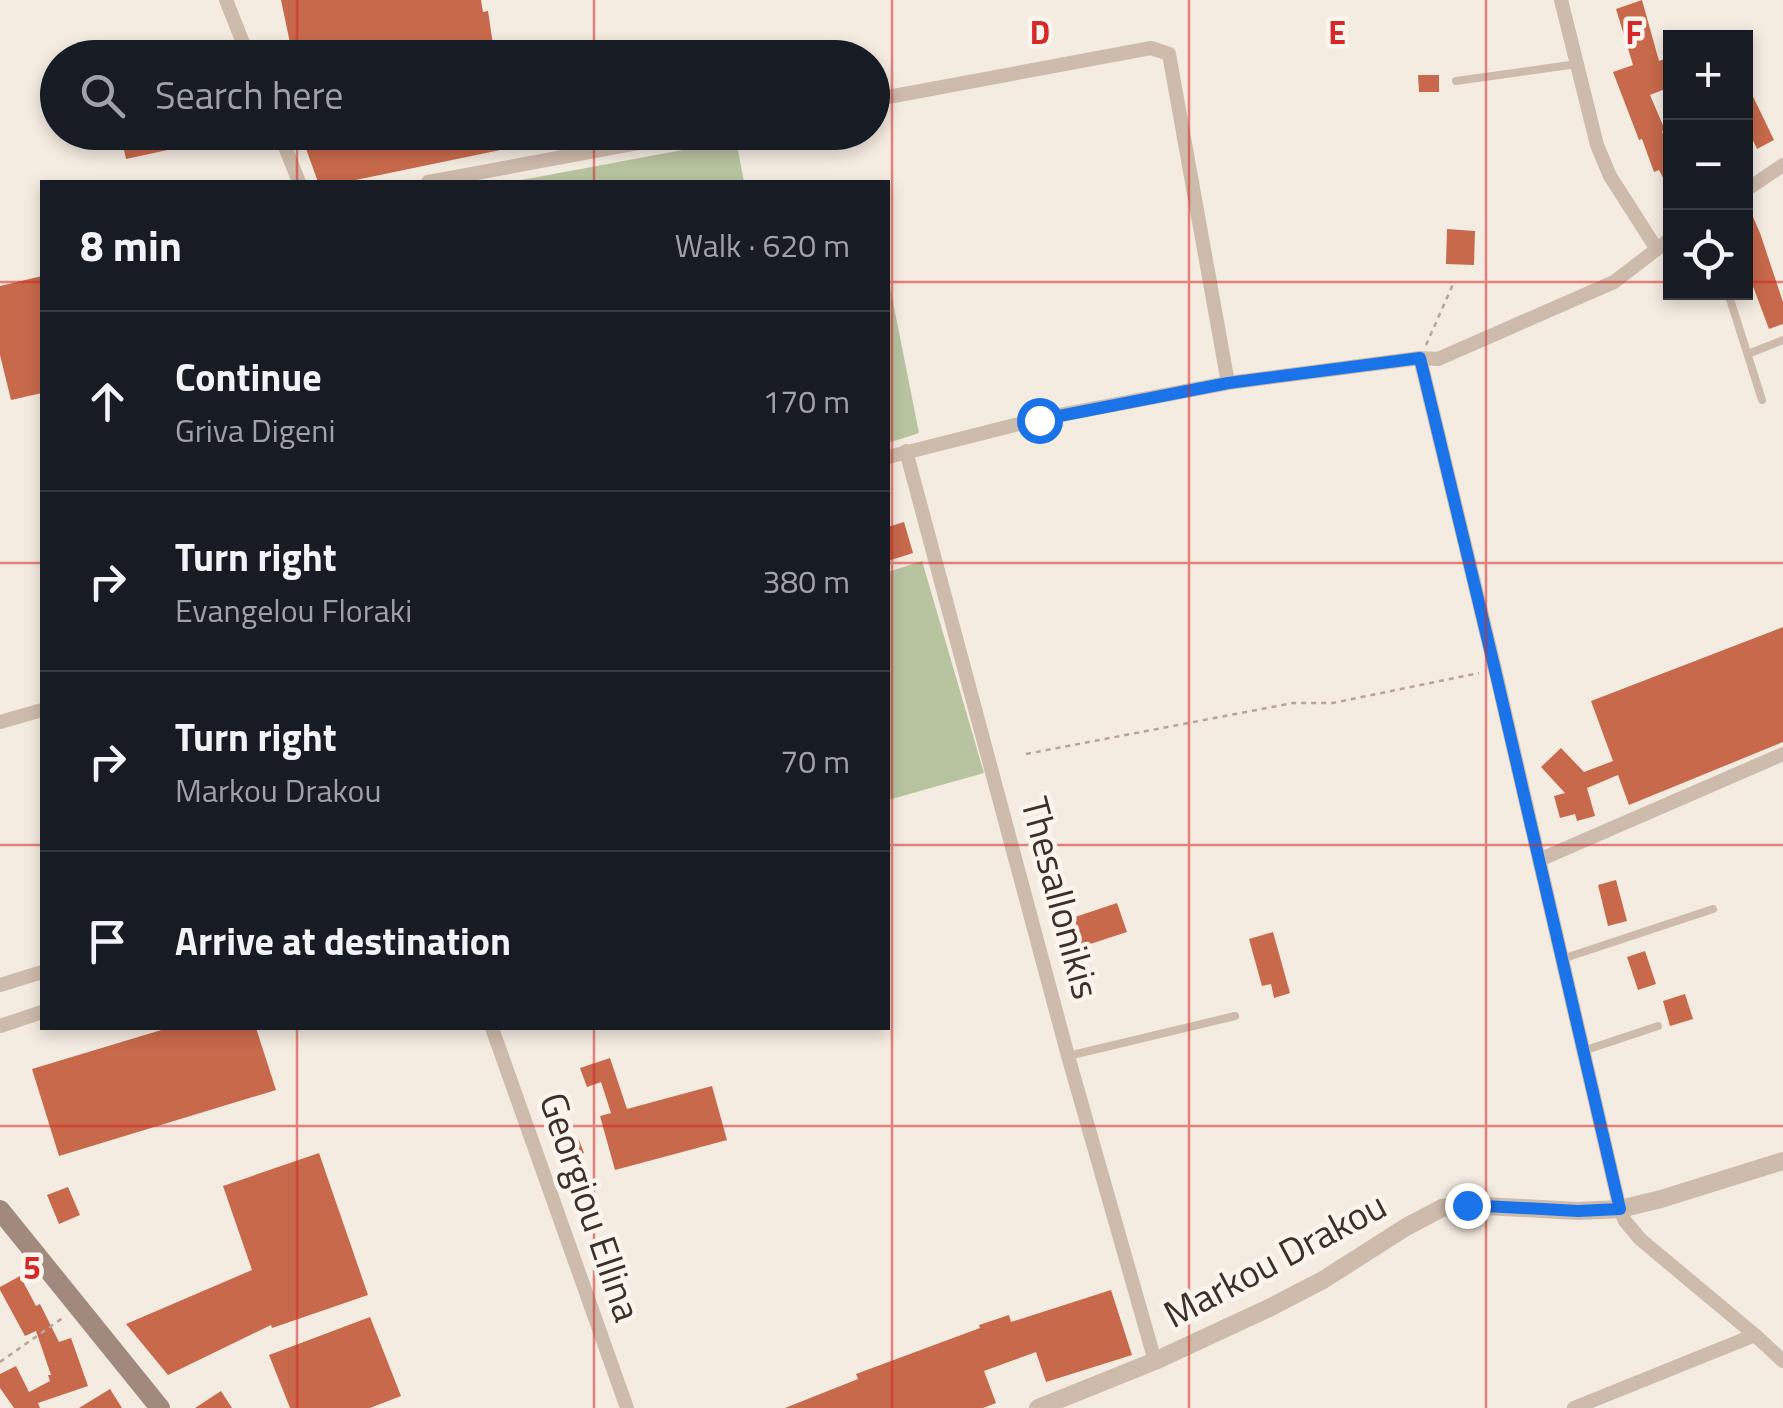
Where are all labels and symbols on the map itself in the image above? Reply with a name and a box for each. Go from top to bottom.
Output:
text: D [1030,8,1050,56]
text: E [1328,8,1346,56]
text: F [1626,8,1643,56]
route start [1017,398,1063,444]
street label: Thesallonikis [1006,790,1116,1005]
street label: Georgiou Ellina [525,1085,657,1329]
street label: Markou Drakou [1153,1176,1396,1342]
route end [1445,1183,1491,1229]
text: 5 [23,1243,41,1291]

